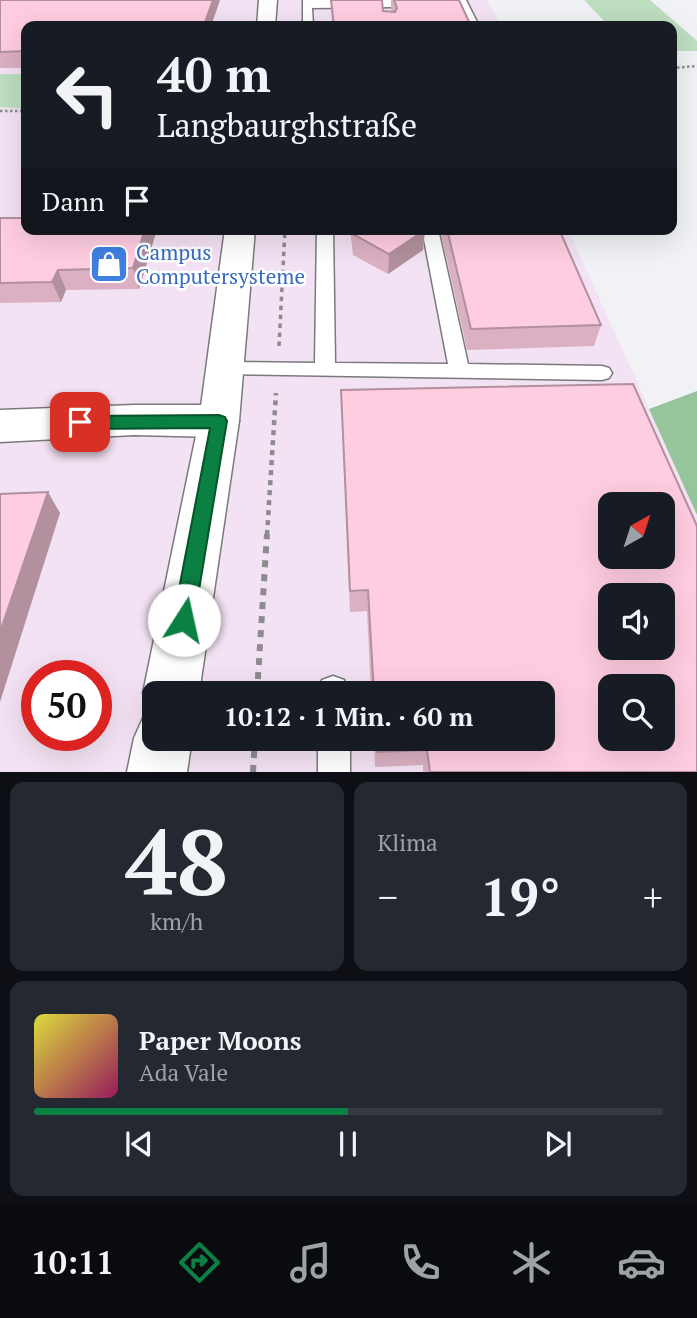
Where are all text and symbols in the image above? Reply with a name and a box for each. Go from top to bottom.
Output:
text: 40 m [157,41,271,106]
icon: left [42,49,133,140]
text: Langbaurghstraße [157,104,417,146]
icon: arrive [118,182,156,220]
text: Dann [42,184,104,218]
place label: Campus Computersysteme [136,238,305,290]
shop icon: Campus Computersysteme [88,243,130,285]
pin [50,392,110,452]
icon: arrive [61,403,99,441]
north arrow [598,492,676,569]
map controls [598,492,675,751]
position arrow [147,583,221,657]
button: sound [598,583,675,660]
speed limit sign: 50 [21,660,112,751]
button: search [598,674,675,751]
text: 10:12 · 1 Min. · 60 m [224,699,473,733]
text: 48 [125,800,228,921]
text: Klima [378,827,438,858]
text: 19° [480,862,560,931]
text: − [378,872,398,922]
text: + [643,872,663,922]
text: km/h [150,906,203,937]
text: Paper Moons [139,1023,302,1057]
text: Ada Vale [139,1057,228,1088]
icon: previous [120,1125,158,1163]
icon: pause [329,1125,367,1163]
icon: next [539,1125,577,1163]
icon: directions [175,1238,224,1287]
icon: music [286,1238,335,1287]
icon: phone [396,1238,445,1287]
icon: climate [507,1238,556,1287]
icon: car [617,1238,666,1287]
text: 10:11 [31,1241,114,1283]

